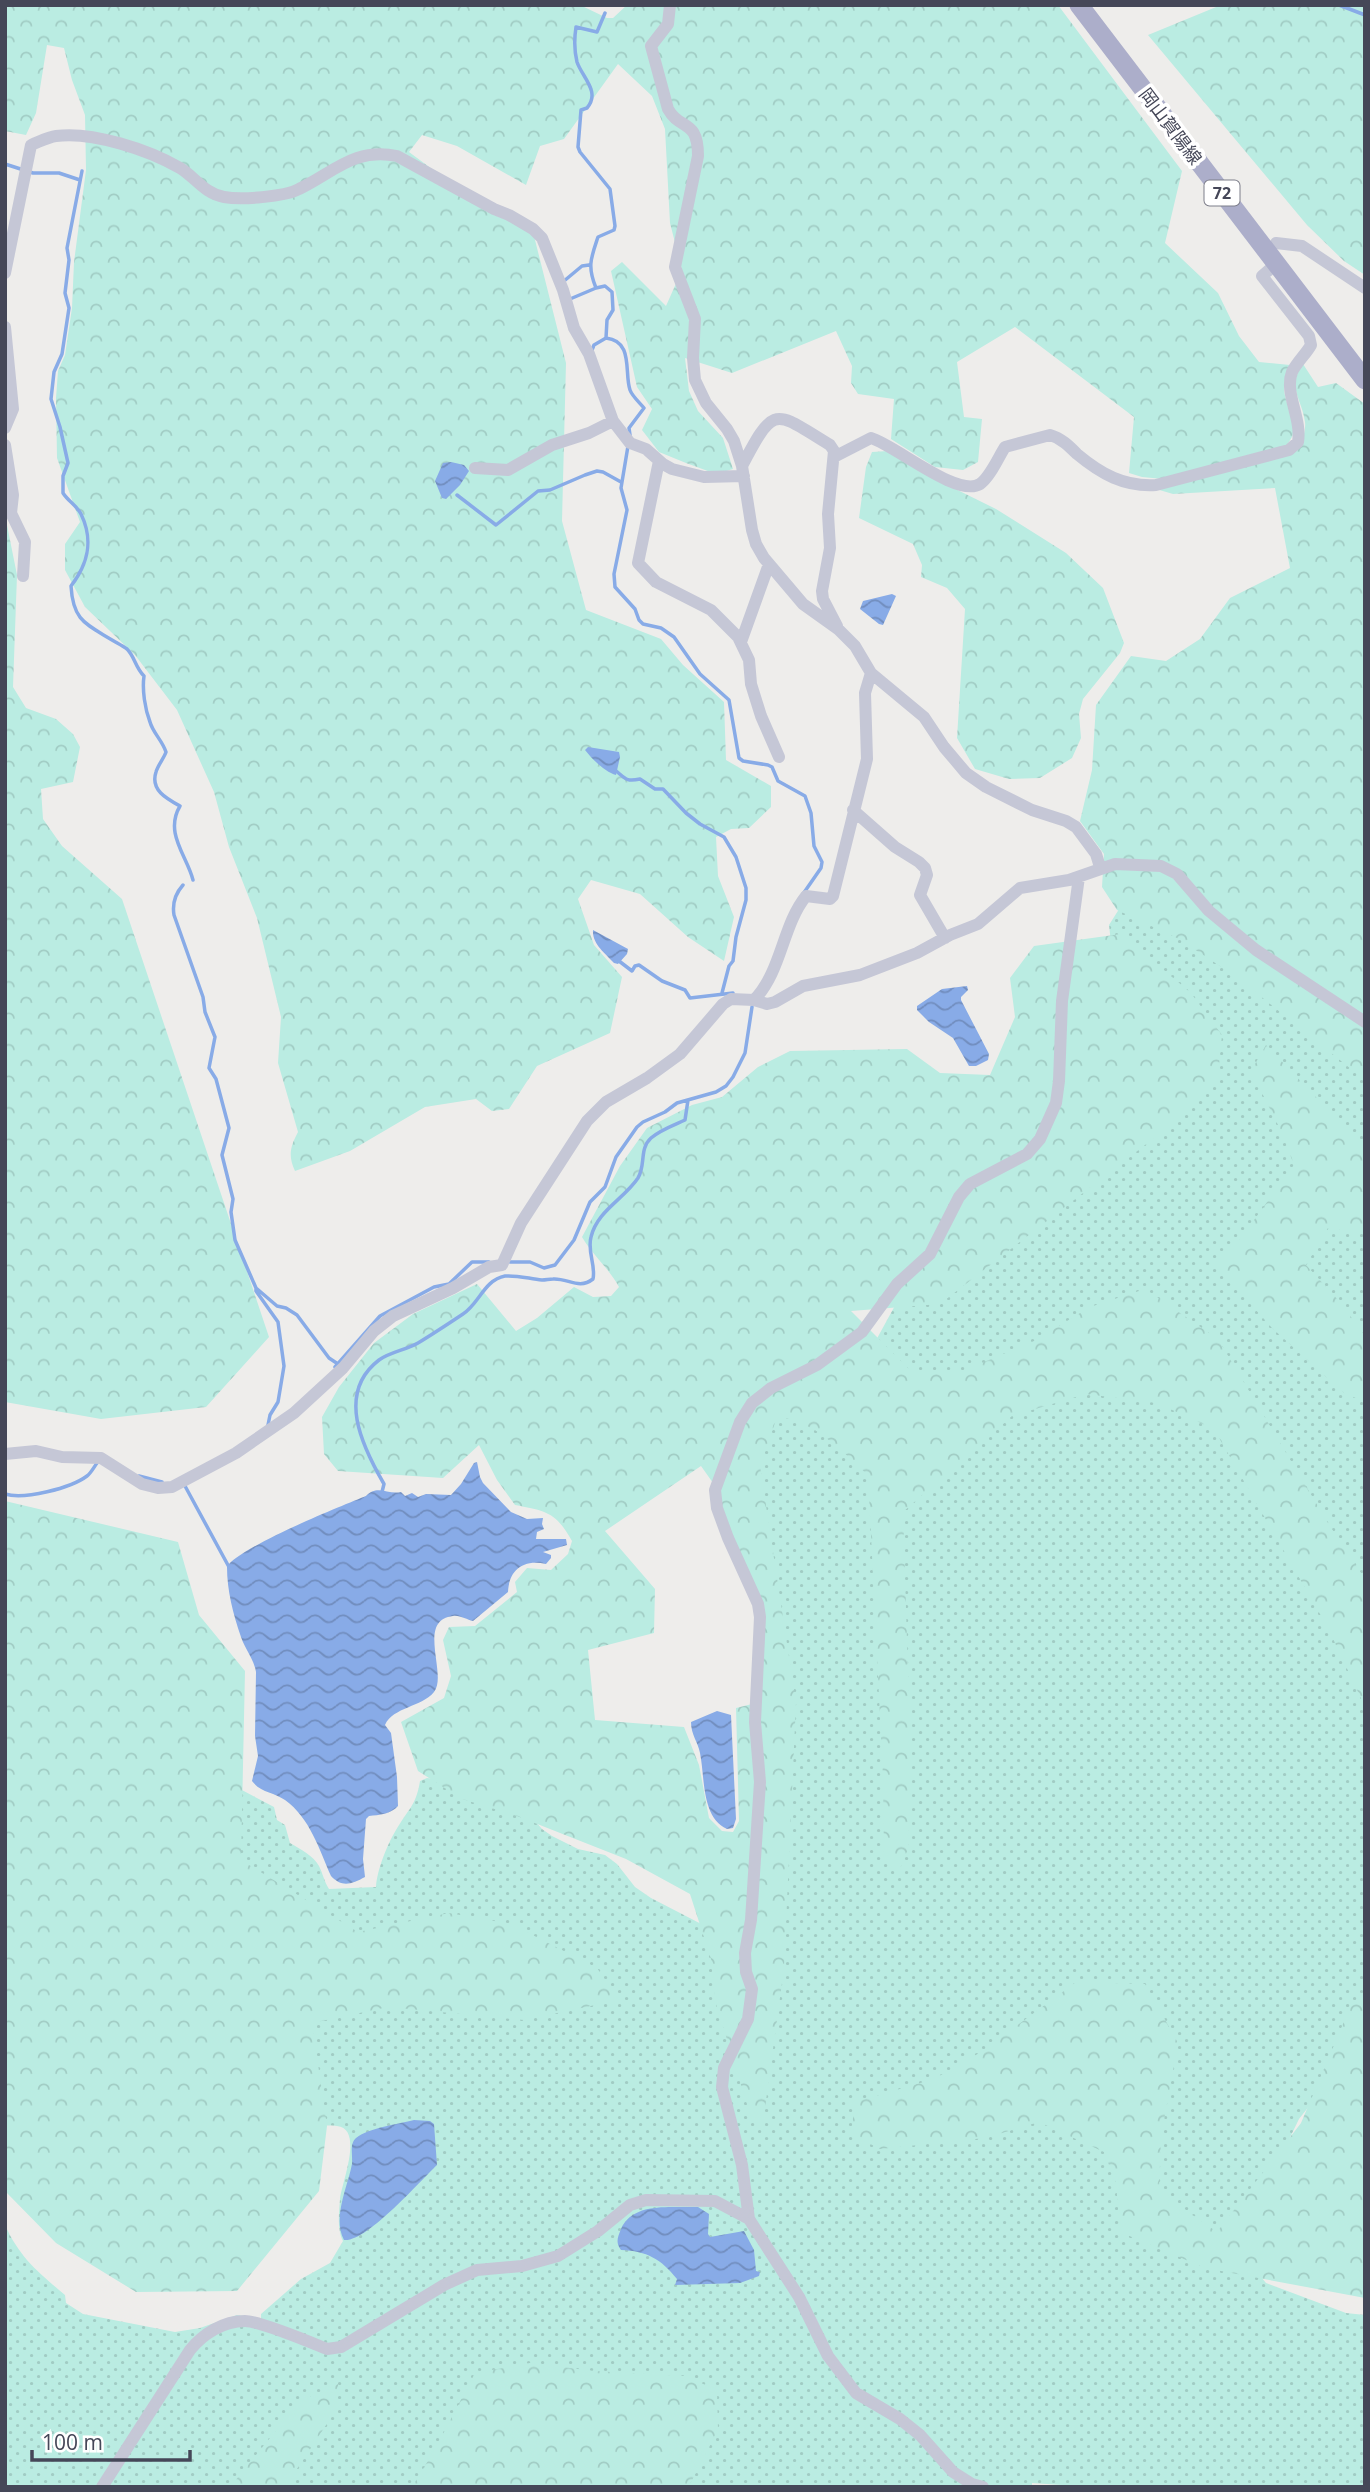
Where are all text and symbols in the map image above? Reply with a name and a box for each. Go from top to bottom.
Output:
street label: 岡山賀陽線 [1134,83,1208,169]
road number: 72 [1204,181,1240,206]
scale bar [32,2418,189,2462]
text: 100 m [42,2428,103,2456]

